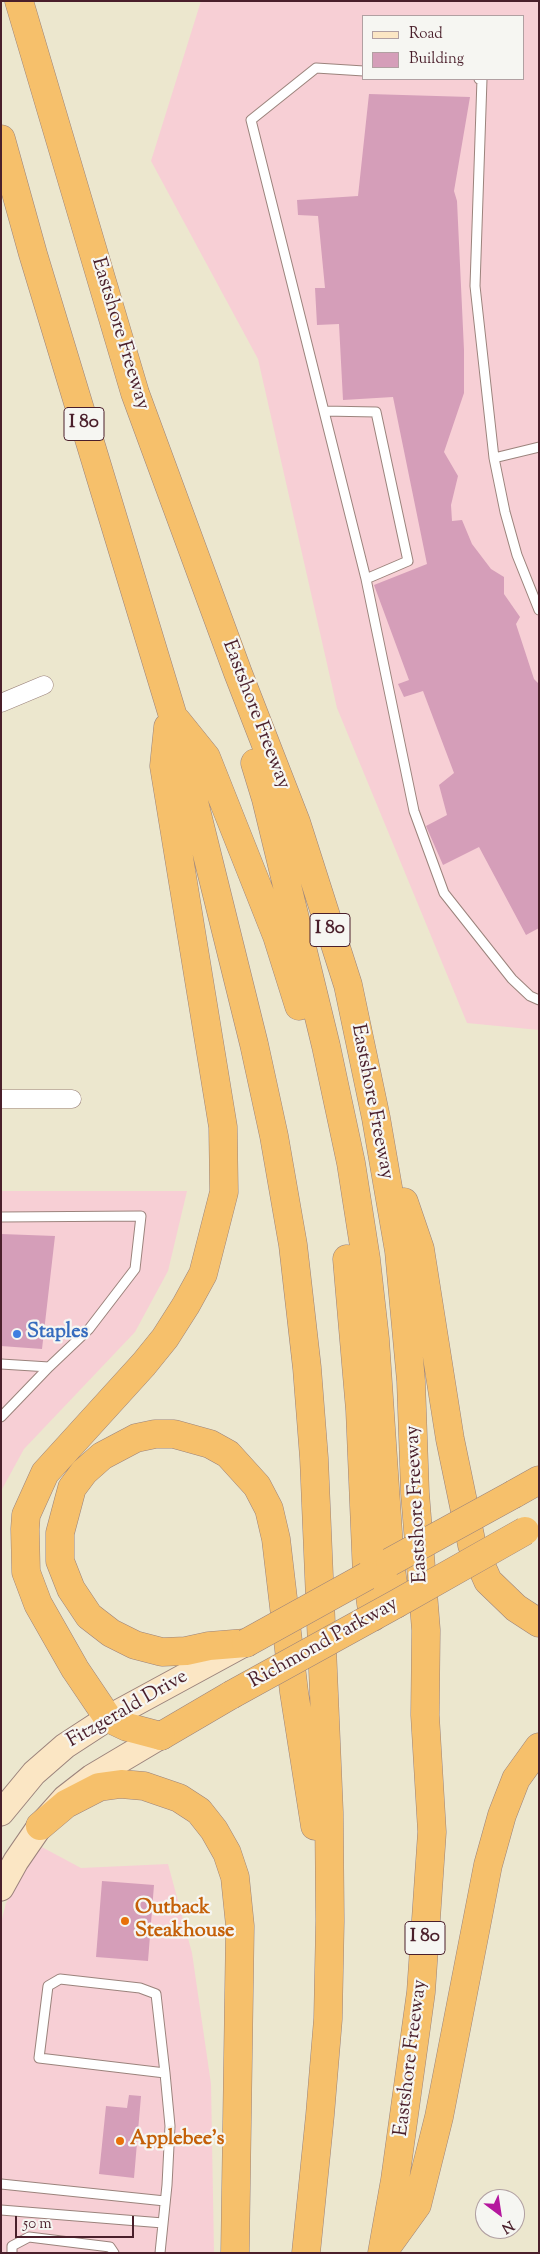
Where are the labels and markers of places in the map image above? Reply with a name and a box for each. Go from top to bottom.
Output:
place label: Staples [27,1322,88,1346]
marker: Staples [11,1328,23,1340]
place label: Outback Steakhouse [135,1898,234,1945]
marker: Outback Steakhouse [119,1915,131,1927]
place label: Applebee's [130,2129,224,2153]
marker: Applebee's [114,2135,126,2147]

